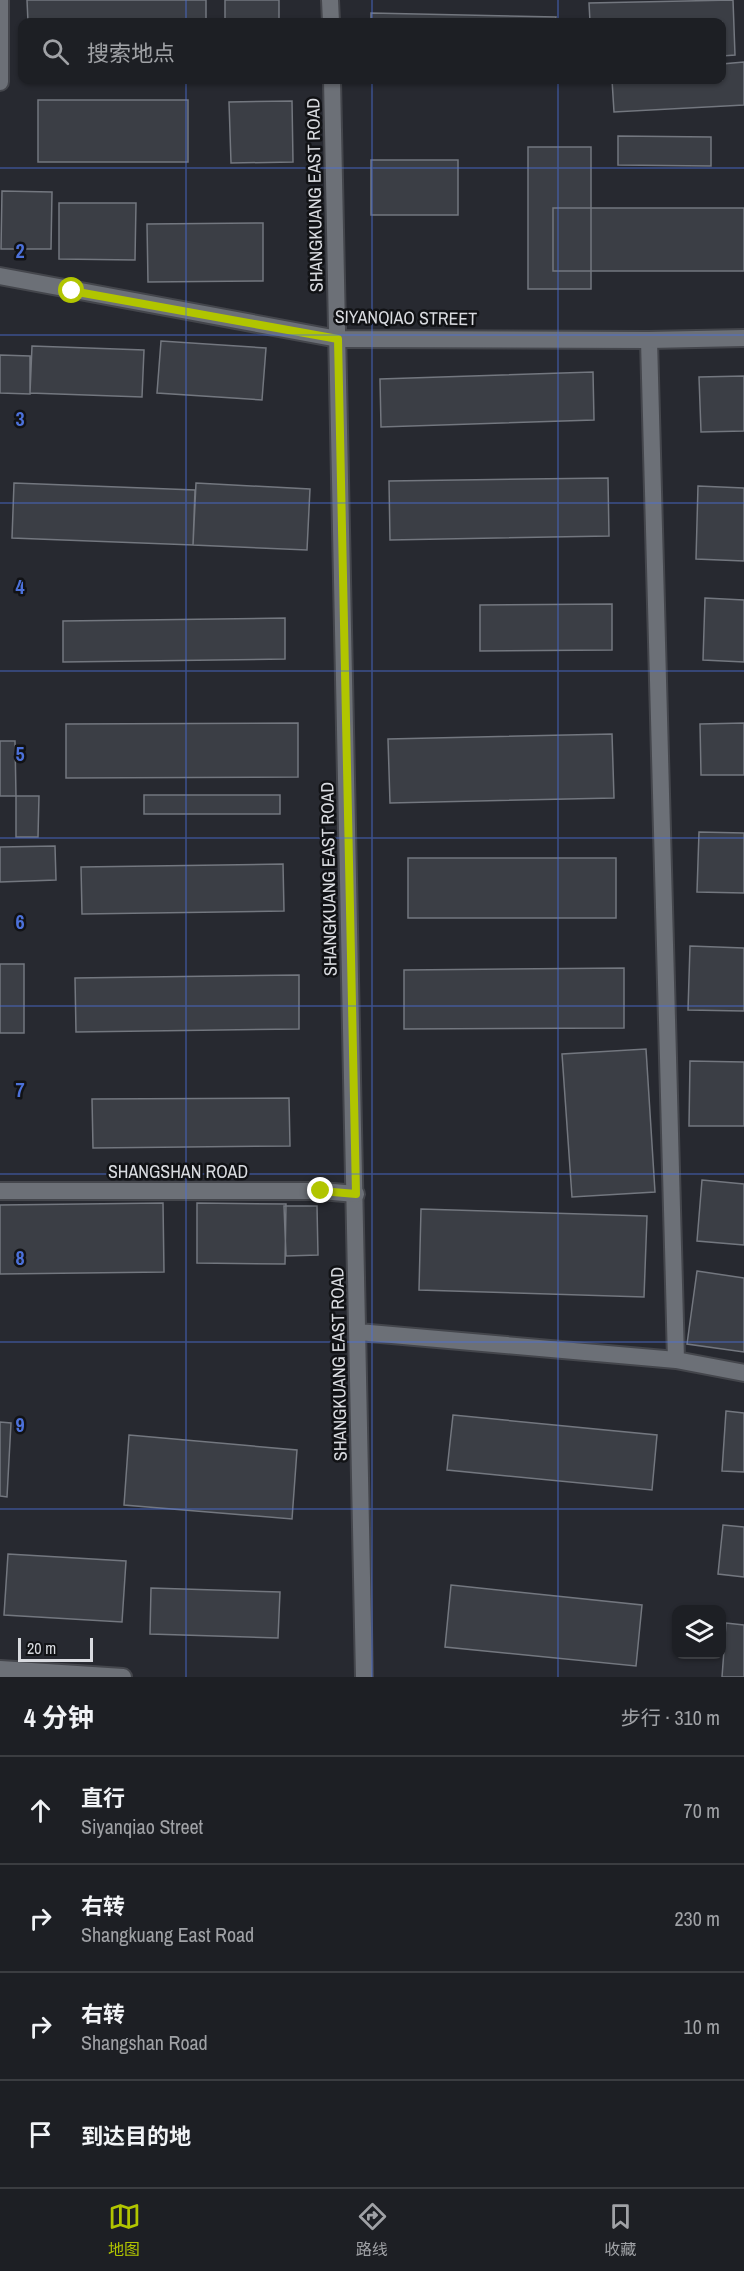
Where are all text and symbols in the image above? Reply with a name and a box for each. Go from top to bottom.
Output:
search box [18,18,726,84]
icon: search [39,35,72,68]
text: 搜索地点 [87,38,175,68]
street label: SHANGKUANG EAST ROAD [300,98,329,292]
text: 2 [15,237,25,264]
route start [58,277,84,303]
street label: SIYANQIAO STREET [335,304,477,331]
text: 3 [15,405,25,432]
text: 4 [15,573,25,600]
text: 5 [15,740,25,767]
street label: SHANGKUANG EAST ROAD [314,782,343,976]
text: 6 [15,908,25,935]
text: 7 [15,1076,25,1103]
street label: SHANGSHAN ROAD [108,1159,248,1184]
route end [307,1177,333,1203]
text: 8 [15,1244,25,1271]
street label: SHANGKUANG EAST ROAD [324,1267,353,1461]
text: 9 [15,1411,25,1438]
map controls [672,1605,726,1659]
button: layers [672,1605,726,1659]
scale bar [18,1635,93,1662]
text: 20 m [27,1637,56,1659]
text: 4 分钟 [24,1700,94,1735]
text: 步行 · 310 m [621,1704,720,1731]
text: 直行 [81,1783,125,1813]
icon: ahead [24,1794,57,1827]
text: 70 m [684,1797,720,1824]
text: Siyanqiao Street [81,1813,203,1840]
text: 右转 [81,1891,125,1921]
icon: right [24,1902,57,1935]
text: 230 m [674,1905,720,1932]
text: Shangkuang East Road [81,1921,254,1948]
text: 右转 [81,1999,125,2029]
icon: right [24,2010,57,2043]
text: 10 m [684,2013,720,2040]
text: Shangshan Road [81,2029,208,2056]
icon: arrive [24,2118,57,2151]
text: 到达目的地 [81,2121,191,2151]
tab: 地图 [108,2200,141,2260]
tab: 路线 [356,2200,389,2260]
tab: 收藏 [604,2200,637,2260]

